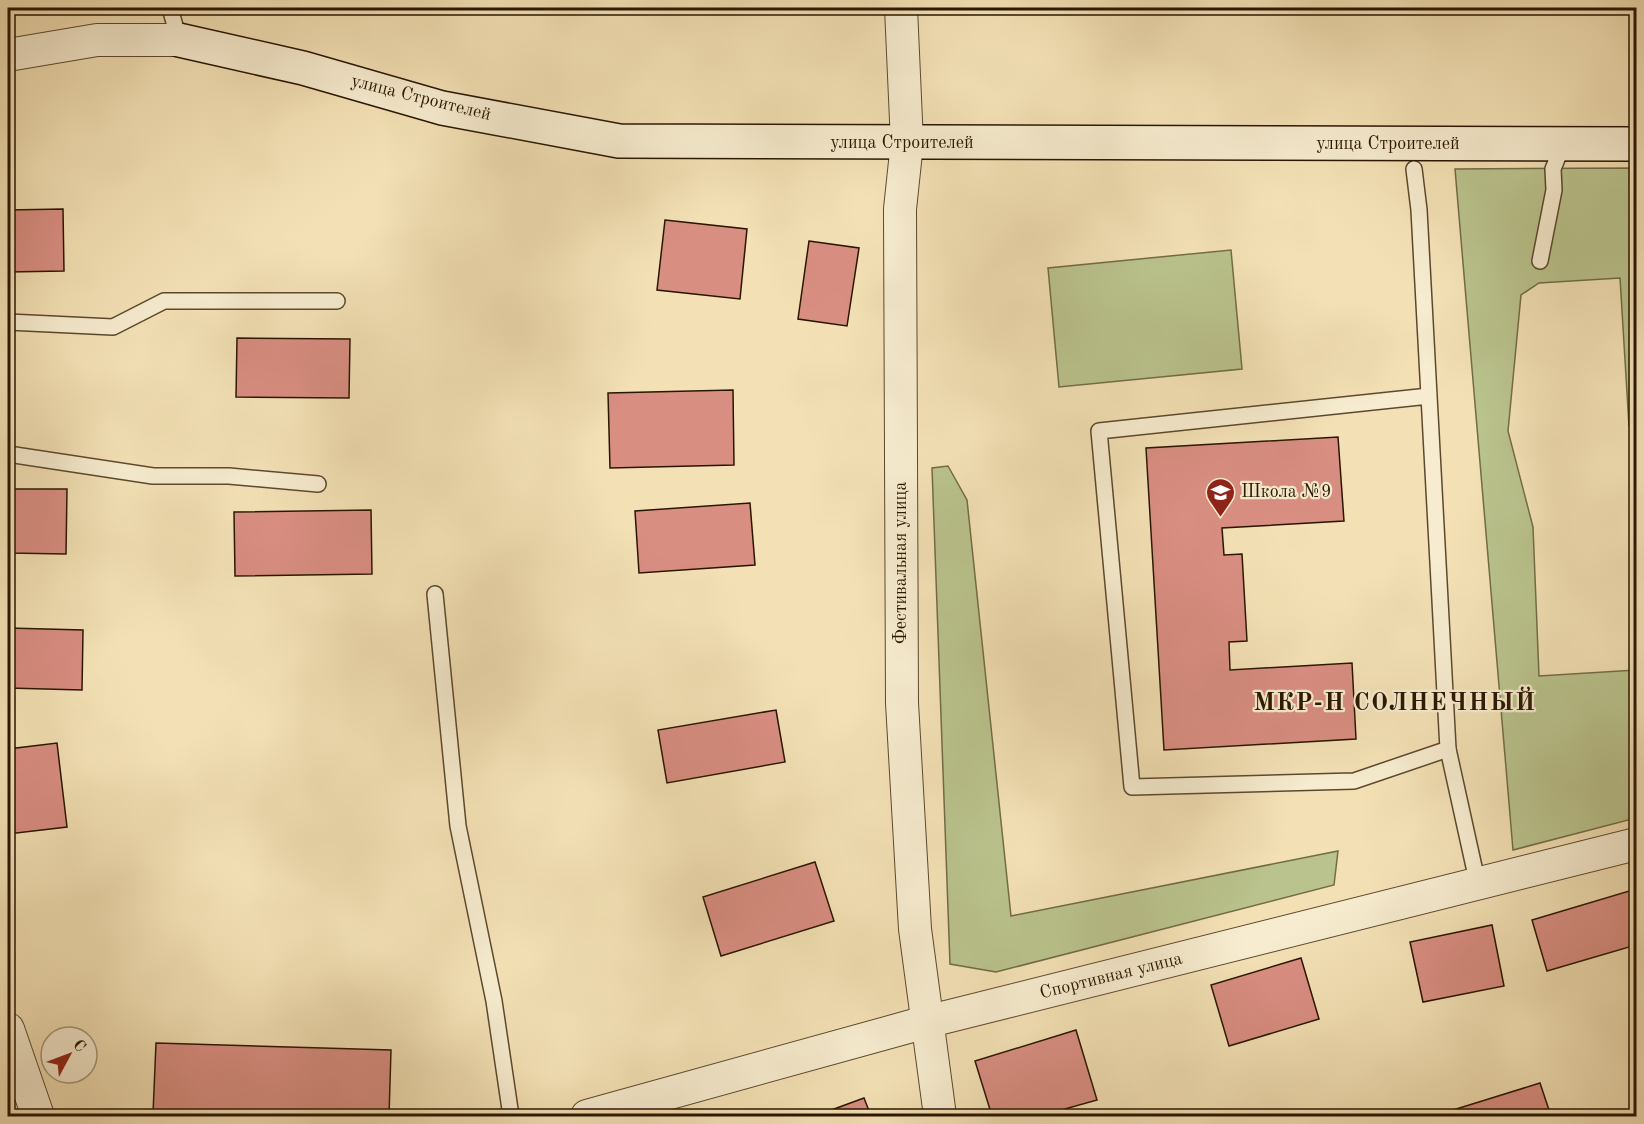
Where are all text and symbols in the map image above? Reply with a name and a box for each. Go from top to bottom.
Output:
street label: улица Строителей [349,72,493,124]
street label: улица Строителей [830,134,974,152]
street label: улица Строителей [1316,135,1460,153]
school or university icon: Школа №9 [1204,476,1236,518]
street label: Фестивальная улица [892,482,910,644]
place label: Школа №9 [1241,483,1331,501]
district label: МКР-Н СОЛНЕЧНЫЙ [1253,686,1537,716]
street label: Спортивная улица [1038,950,1184,1002]
north arrow [39,1025,99,1085]
text: С [69,1037,88,1056]

